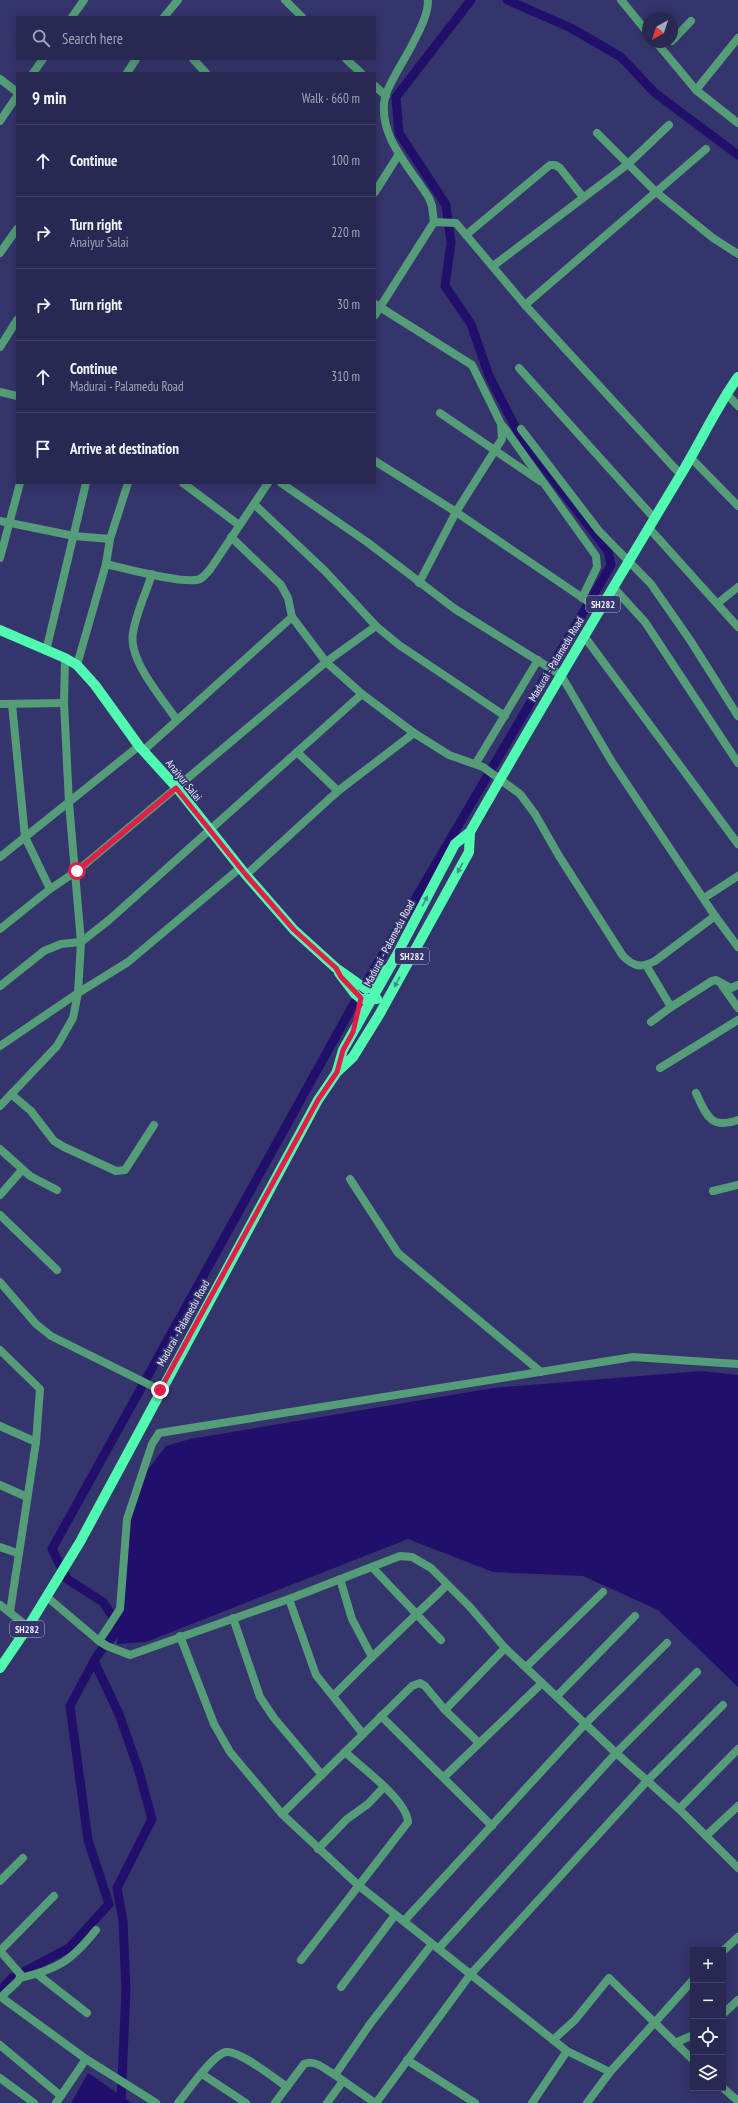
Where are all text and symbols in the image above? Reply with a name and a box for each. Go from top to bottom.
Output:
north arrow [642,12,678,48]
search box [16,16,376,60]
icon: search [30,27,52,49]
text: Search here [62,29,123,48]
text: 9 min [32,87,66,109]
text: Walk · 660 m [302,90,360,107]
icon: ahead [32,150,54,172]
text: Continue [70,151,117,170]
text: 100 m [331,152,360,169]
text: Turn right [70,215,122,234]
icon: right [32,222,54,244]
text: 220 m [331,224,360,241]
text: Anaiyur Salai [70,234,129,251]
icon: right [32,294,54,316]
text: Turn right [70,295,122,314]
text: 30 m [337,296,360,313]
text: Continue [70,359,117,378]
icon: ahead [32,366,54,388]
text: 310 m [331,368,360,385]
text: Madurai - Palamedu Road [70,378,184,395]
icon: arrive [32,438,54,460]
text: Arrive at destination [70,439,179,458]
road number: SH282 [586,596,620,612]
street label: Madurai - Palamedu Road [525,614,587,704]
street label: Anaiyur Salai [163,756,205,804]
route start [68,862,86,880]
one-way arrow [456,863,463,874]
one-way arrow [422,895,428,907]
street label: Madurai - Palamedu Road [360,897,418,989]
road number: SH282 [395,948,429,964]
one-way arrow [394,977,400,988]
street label: Madurai - Palamedu Road [154,1277,213,1368]
route end [151,1381,169,1399]
road number: SH282 [10,1621,44,1637]
map controls [690,1947,726,2091]
button: + [690,1947,726,1983]
button: − [690,1983,726,2019]
button: locate [690,2019,726,2055]
button: layers [690,2055,726,2091]

